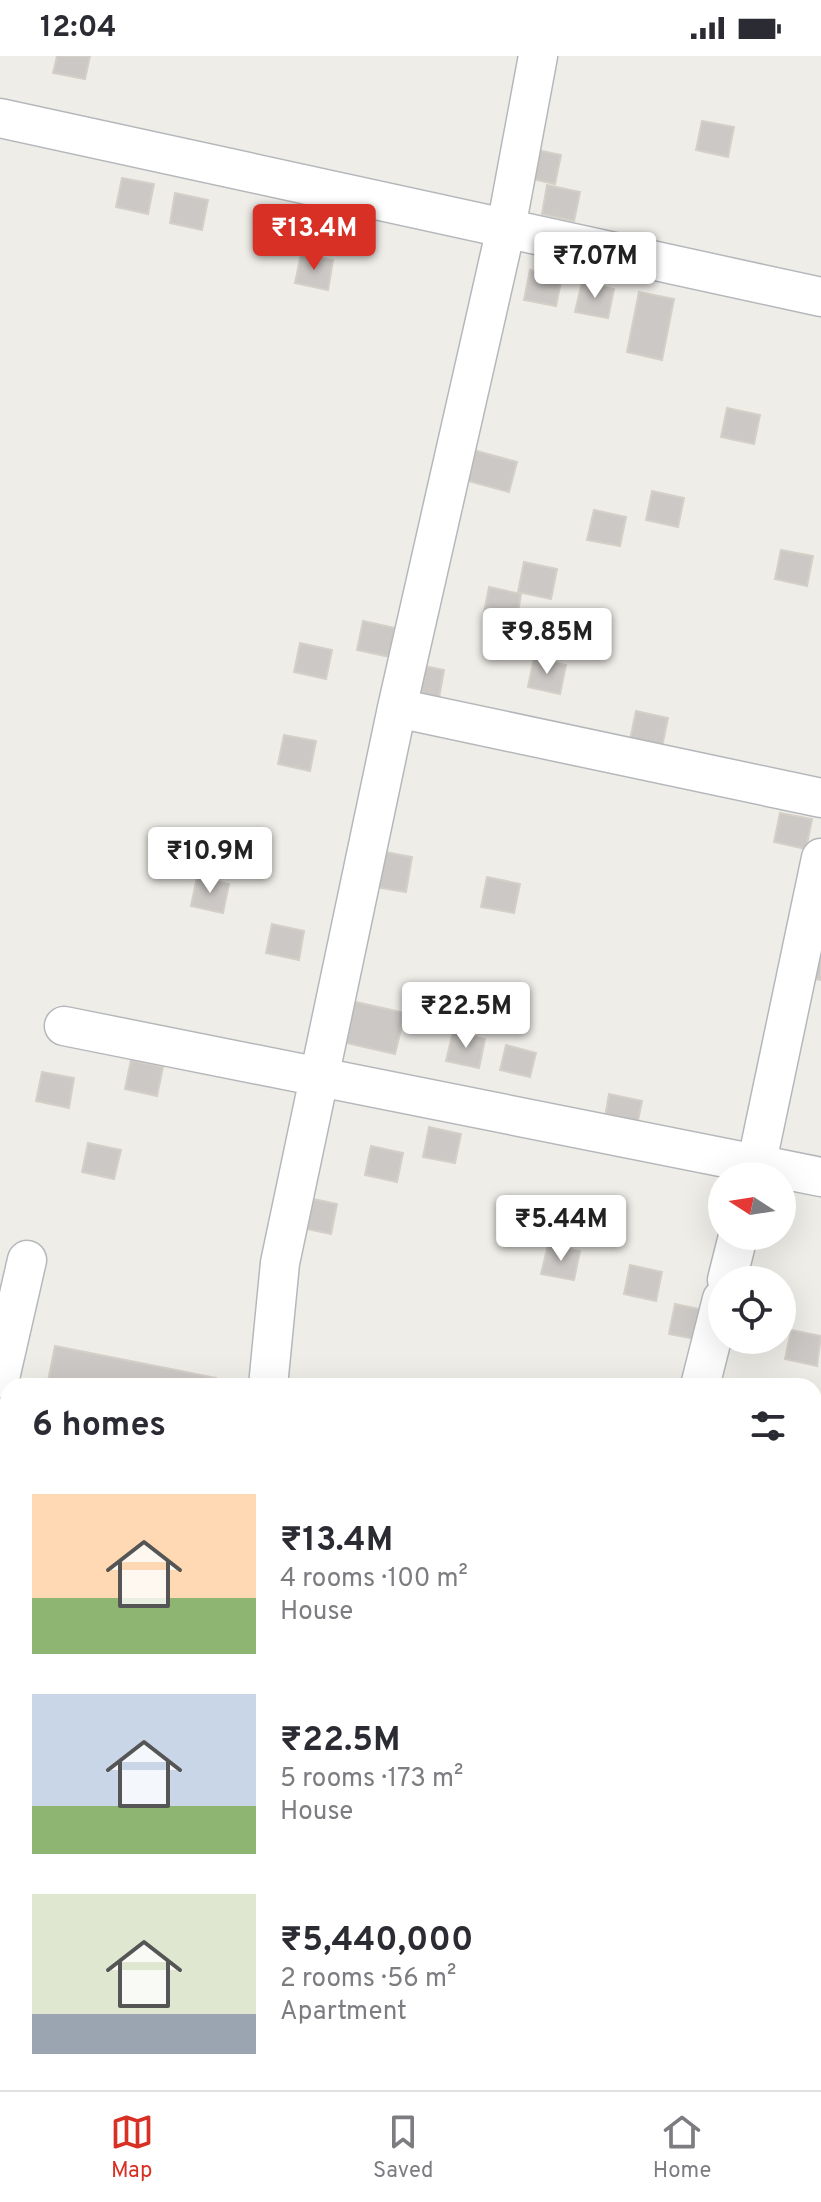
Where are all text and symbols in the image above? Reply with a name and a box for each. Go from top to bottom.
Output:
text: 12:04 [40,10,117,47]
pin: ₹13.4M [249,204,379,272]
text: ₹13.4M [271,213,357,246]
pin: ₹7.07M [530,232,660,300]
text: ₹7.07M [552,241,638,274]
pin: ₹9.85M [482,608,612,676]
text: ₹9.85M [501,617,593,650]
pin: ₹10.9M [145,827,275,895]
text: ₹10.9M [166,836,254,869]
pin: ₹22.5M [401,982,531,1050]
text: ₹22.5M [420,991,512,1024]
north arrow [708,1162,796,1250]
map controls [708,1162,796,1354]
pin: ₹5.44M [496,1195,626,1263]
text: ₹5.44M [514,1204,608,1237]
button: locate [708,1266,796,1354]
icon: filters [746,1404,790,1448]
text: 6 homes [32,1405,166,1448]
text: ₹13.4M [280,1520,393,1563]
icon: home [96,1526,192,1622]
text: 4 rooms · 100 m² [280,1563,468,1596]
text: House [280,1596,353,1629]
text: ₹22.5M [280,1720,400,1763]
icon: home [96,1726,192,1822]
text: 5 rooms · 173 m² [280,1763,463,1796]
text: House [280,1796,353,1829]
text: ₹5,440,000 [280,1920,473,1963]
icon: home [96,1926,192,2022]
text: 2 rooms · 56 m² [280,1963,456,1996]
text: Apartment [280,1996,407,2029]
tab: Map [110,2110,154,2185]
tab: Saved [373,2110,434,2185]
tab: Home [653,2110,711,2185]

